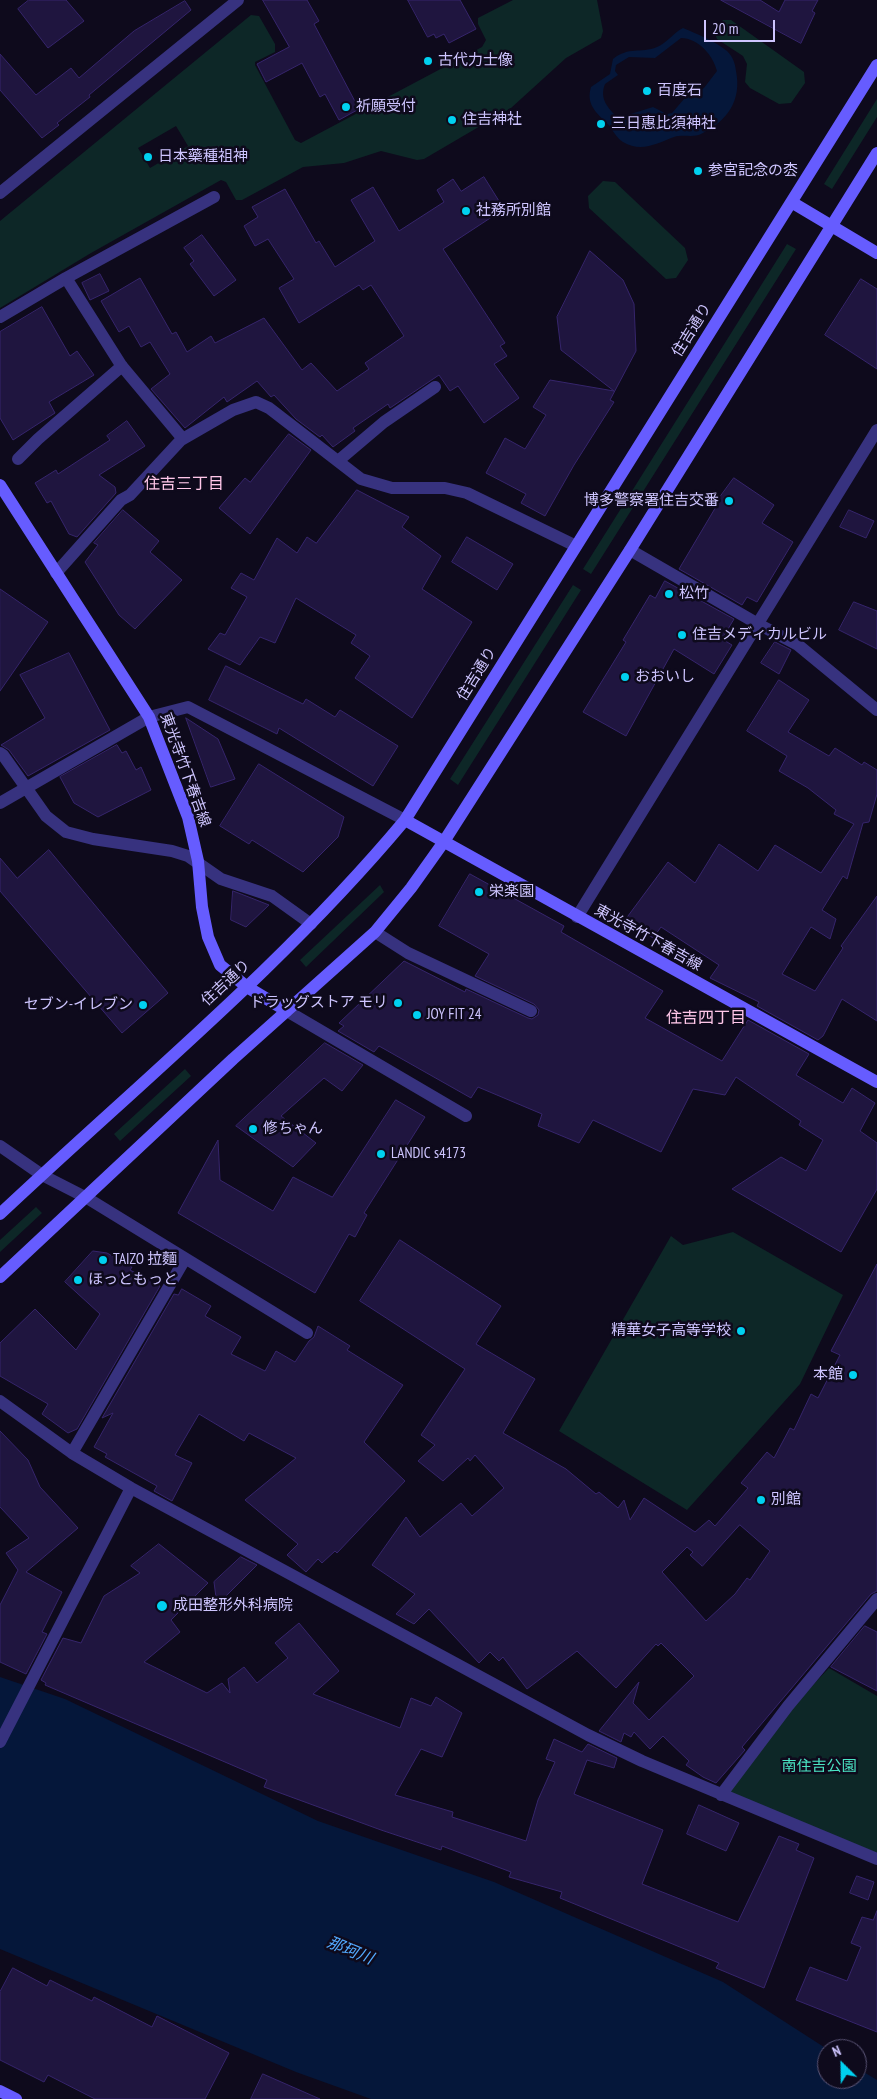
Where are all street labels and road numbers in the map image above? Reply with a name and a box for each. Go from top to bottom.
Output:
street label: 住吉通り [668,300,716,360]
street label: 住吉通り [453,644,501,704]
street label: 東光寺竹下春吉線 [156,711,214,829]
street label: 東光寺竹下春吉線 [591,901,705,975]
street label: 住吉通り [198,956,254,1010]

